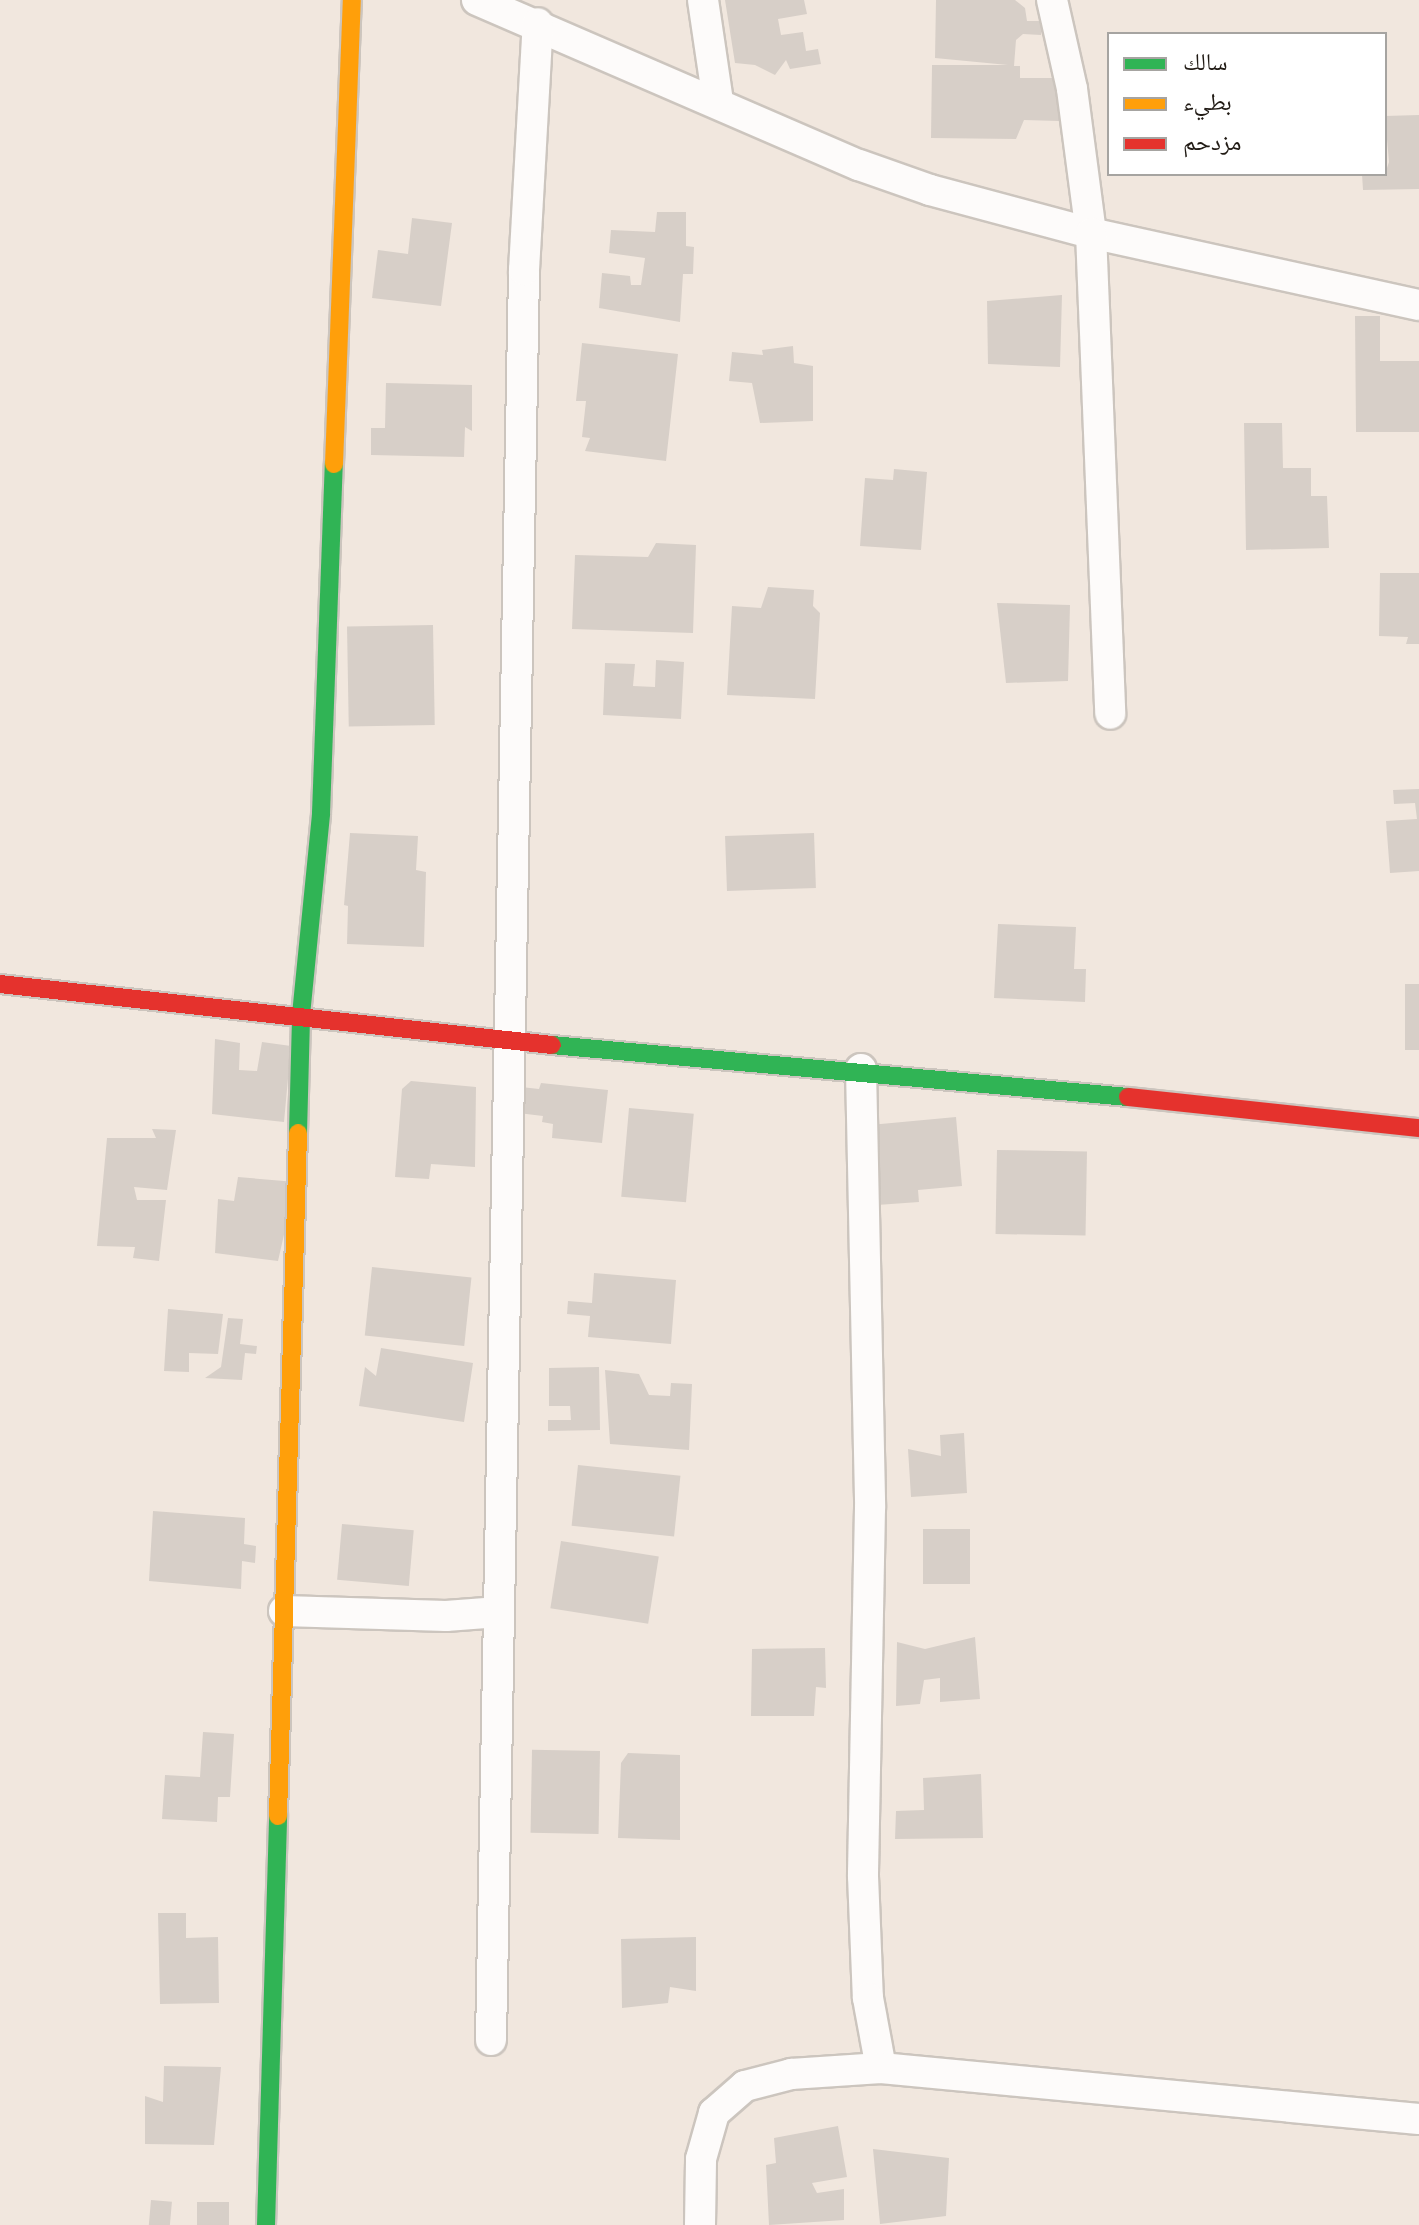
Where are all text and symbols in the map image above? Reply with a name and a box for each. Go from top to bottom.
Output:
legend [1107,32,1387,176]
text: سالك [1183,47,1228,76]
text: بطيء [1183,87,1232,116]
text: مزدحم [1183,127,1242,156]

